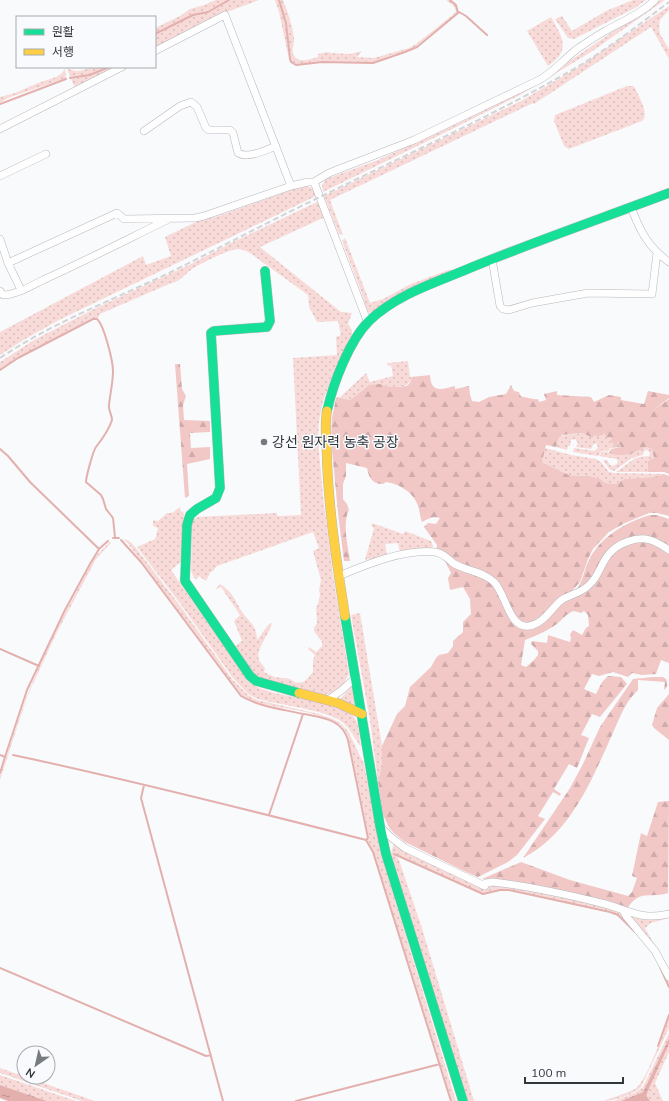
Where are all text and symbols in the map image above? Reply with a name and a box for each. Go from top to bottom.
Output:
legend [16,16,156,68]
text: 원활 [52,24,74,39]
text: 서행 [52,44,74,59]
place label: 강선 원자력 농축 공장 [272,433,399,451]
marker: 강선 원자력 농축 공장 [259,437,269,447]
north arrow [16,1045,56,1085]
scale bar [525,1059,623,1085]
text: N [23,1065,38,1081]
text: 100 m [531,1065,566,1080]

